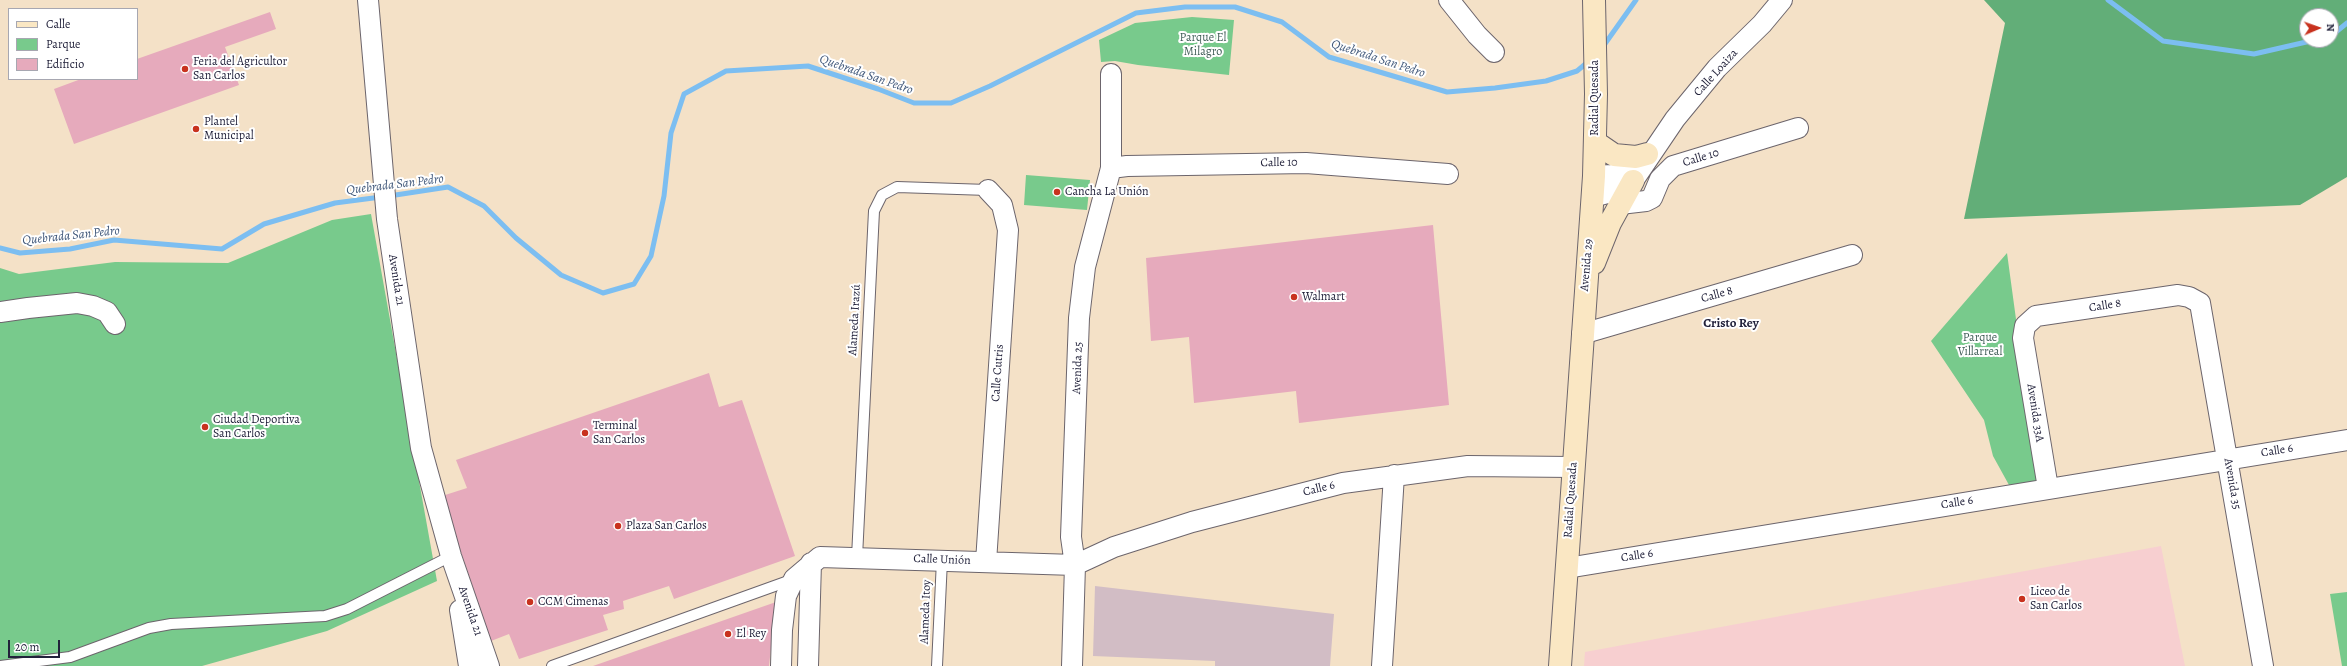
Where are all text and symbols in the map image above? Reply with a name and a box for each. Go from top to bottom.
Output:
legend [8,8,138,80]
north arrow [2299,8,2339,48]
text: Calle [46,16,70,32]
text: N [2323,23,2338,32]
park label: Parque El Milagro [1180,31,1226,59]
text: Parque [46,36,81,52]
water label: Quebrada San Pedro [1329,36,1427,82]
street label: Calle Loaiza [1691,46,1741,100]
water label: Quebrada San Pedro [817,52,915,98]
place label: Feria del Agricultor San Carlos [193,55,287,83]
text: Edificio [46,56,84,72]
street label: Radial Quesada [1588,60,1602,136]
marker: Feria del Agricultor San Carlos [180,64,190,74]
place label: Plantel Municipal [204,115,254,143]
marker: Plantel Municipal [191,124,201,134]
street label: Calle 10 [1681,146,1721,170]
street label: Calle 10 [1260,155,1298,171]
water label: Quebrada San Pedro [346,171,444,199]
place label: Cancha La Unión [1065,185,1149,199]
marker: Cancha La Unión [1052,187,1062,197]
water label: Quebrada San Pedro [22,223,120,249]
street label: Avenida 29 [1578,238,1596,292]
street label: Avenida 21 [385,253,407,307]
street label: Alameda Irazú [846,284,864,356]
street label: Calle 8 [1699,284,1735,306]
place label: Walmart [1302,290,1345,304]
marker: Walmart [1289,292,1299,302]
street label: Calle 8 [2088,296,2122,316]
district label: Cristo Rey [1703,316,1759,332]
park label: Parque Villarreal [1958,331,2002,359]
street label: Avenida 25 [1070,342,1086,394]
street label: Calle Cutris [989,344,1007,402]
street label: Avenida 33A [2023,383,2047,443]
place label: Ciudad Deportiva San Carlos [213,413,300,441]
place label: Terminal San Carlos [593,419,645,447]
marker: Ciudad Deportiva San Carlos [200,422,210,432]
marker: Terminal San Carlos [580,428,590,438]
street label: Calle 6 [2260,441,2294,461]
street label: Avenida 35 [2220,457,2244,511]
street label: Radial Quesada [1561,462,1581,538]
street label: Calle 6 [1302,478,1336,500]
street label: Calle 6 [1940,493,1974,513]
place label: Plaza San Carlos [626,519,707,533]
marker: Plaza San Carlos [613,521,623,531]
street label: Calle 6 [1620,546,1654,566]
street label: Calle Unión [913,552,971,568]
street label: Alameda Itoy [918,580,934,644]
street label: Avenida 21 [455,584,485,638]
place label: Liceo de San Carlos [2030,585,2082,613]
marker: Liceo de San Carlos [2017,594,2027,604]
place label: CCM Cimenas [538,595,608,609]
marker: CCM Cimenas [525,597,535,607]
place label: El Rey [736,627,766,641]
marker: El Rey [723,629,733,639]
scale bar [10,632,62,658]
text: 20 m [15,639,39,655]

